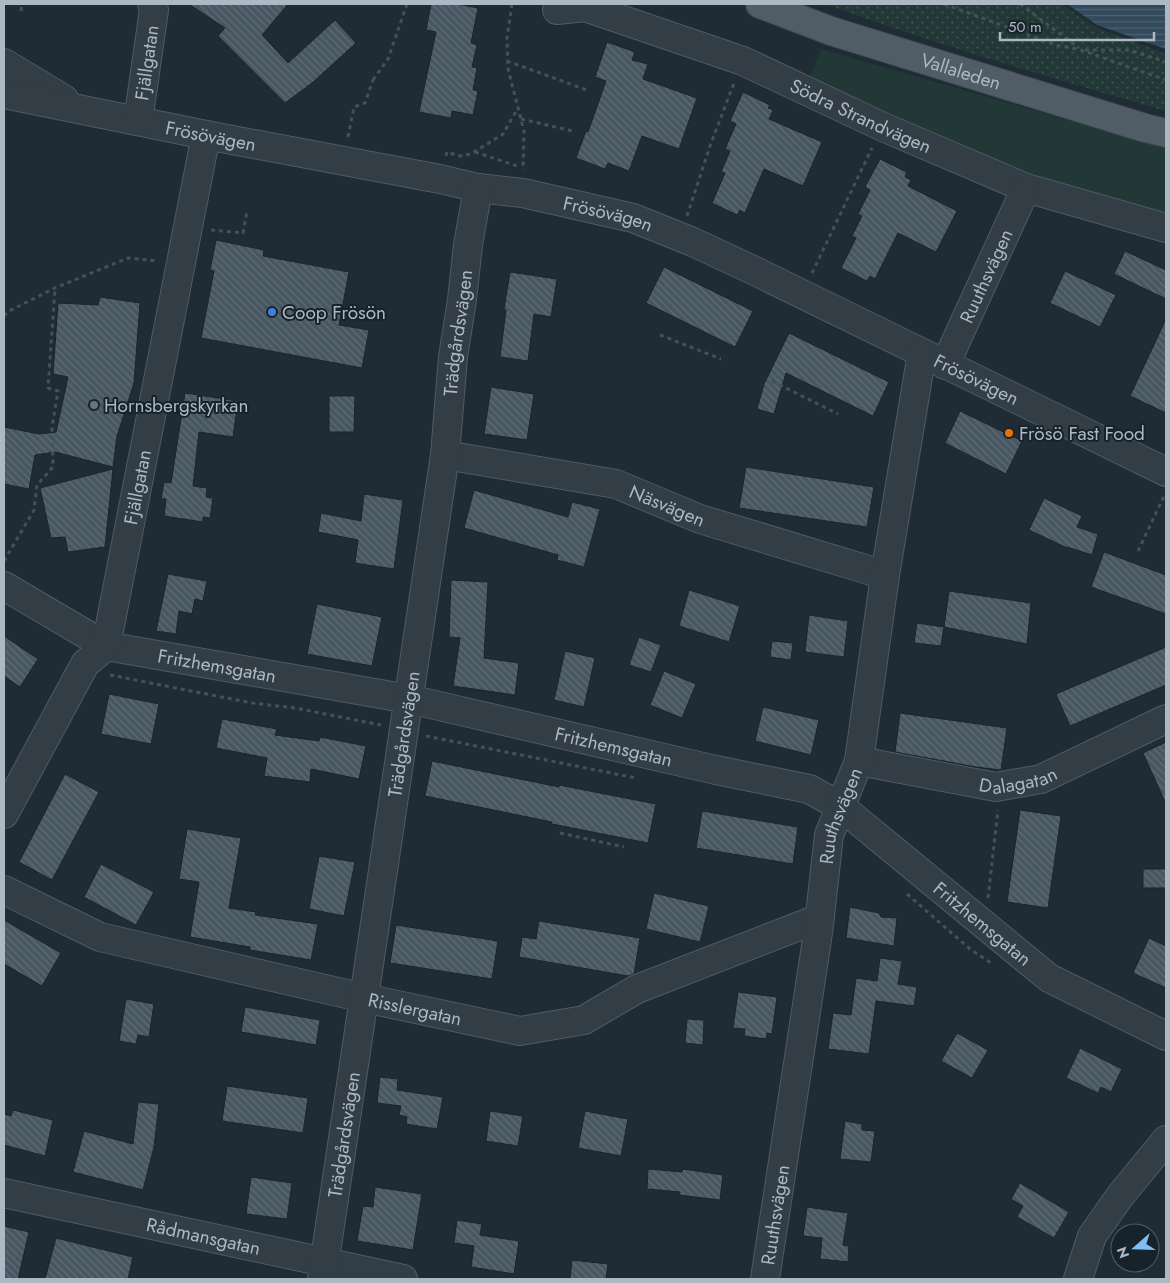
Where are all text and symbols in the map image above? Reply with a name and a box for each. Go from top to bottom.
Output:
scale bar [1000,10,1154,42]
text: 50 m [1008,16,1042,38]
street label: Fjällgatan [128,23,166,102]
street label: Vallaleden [917,47,1004,97]
street label: Södra Strandvägen [785,72,935,160]
street label: Frösövägen [163,114,258,158]
street label: Frösövägen [560,190,657,239]
street label: Ruuthsvägen [953,225,1020,328]
street label: Trädgårdsvägen [437,268,479,397]
place label: Coop Frösön [282,299,386,326]
marker: Coop Frösön [266,306,278,318]
street label: Frösövägen [929,348,1023,412]
place label: Hornsbergskyrkan [104,392,248,419]
marker: Hornsbergskyrkan [88,399,100,411]
place label: Frösö Fast Food [1019,420,1145,447]
marker: Frösö Fast Food [1003,427,1015,439]
street label: Fjällgatan [117,447,158,527]
street label: Näsvägen [625,478,709,534]
street label: Fritzhemsgatan [156,642,278,690]
street label: Trädgårdsvägen [381,669,427,799]
street label: Fritzhemsgatan [552,720,675,773]
street label: Dalagatan [977,760,1062,802]
street label: Ruuthsvägen [813,764,869,865]
street label: Fritzhemsgatan [927,875,1037,972]
street label: Risslergatan [366,986,464,1032]
street label: Trädgårdsvägen [321,1070,367,1200]
street label: Ruuthsvägen [754,1163,796,1267]
street label: Rådmansgatan [144,1211,263,1262]
north arrow [1110,1223,1160,1273]
text: N [1111,1244,1134,1261]

